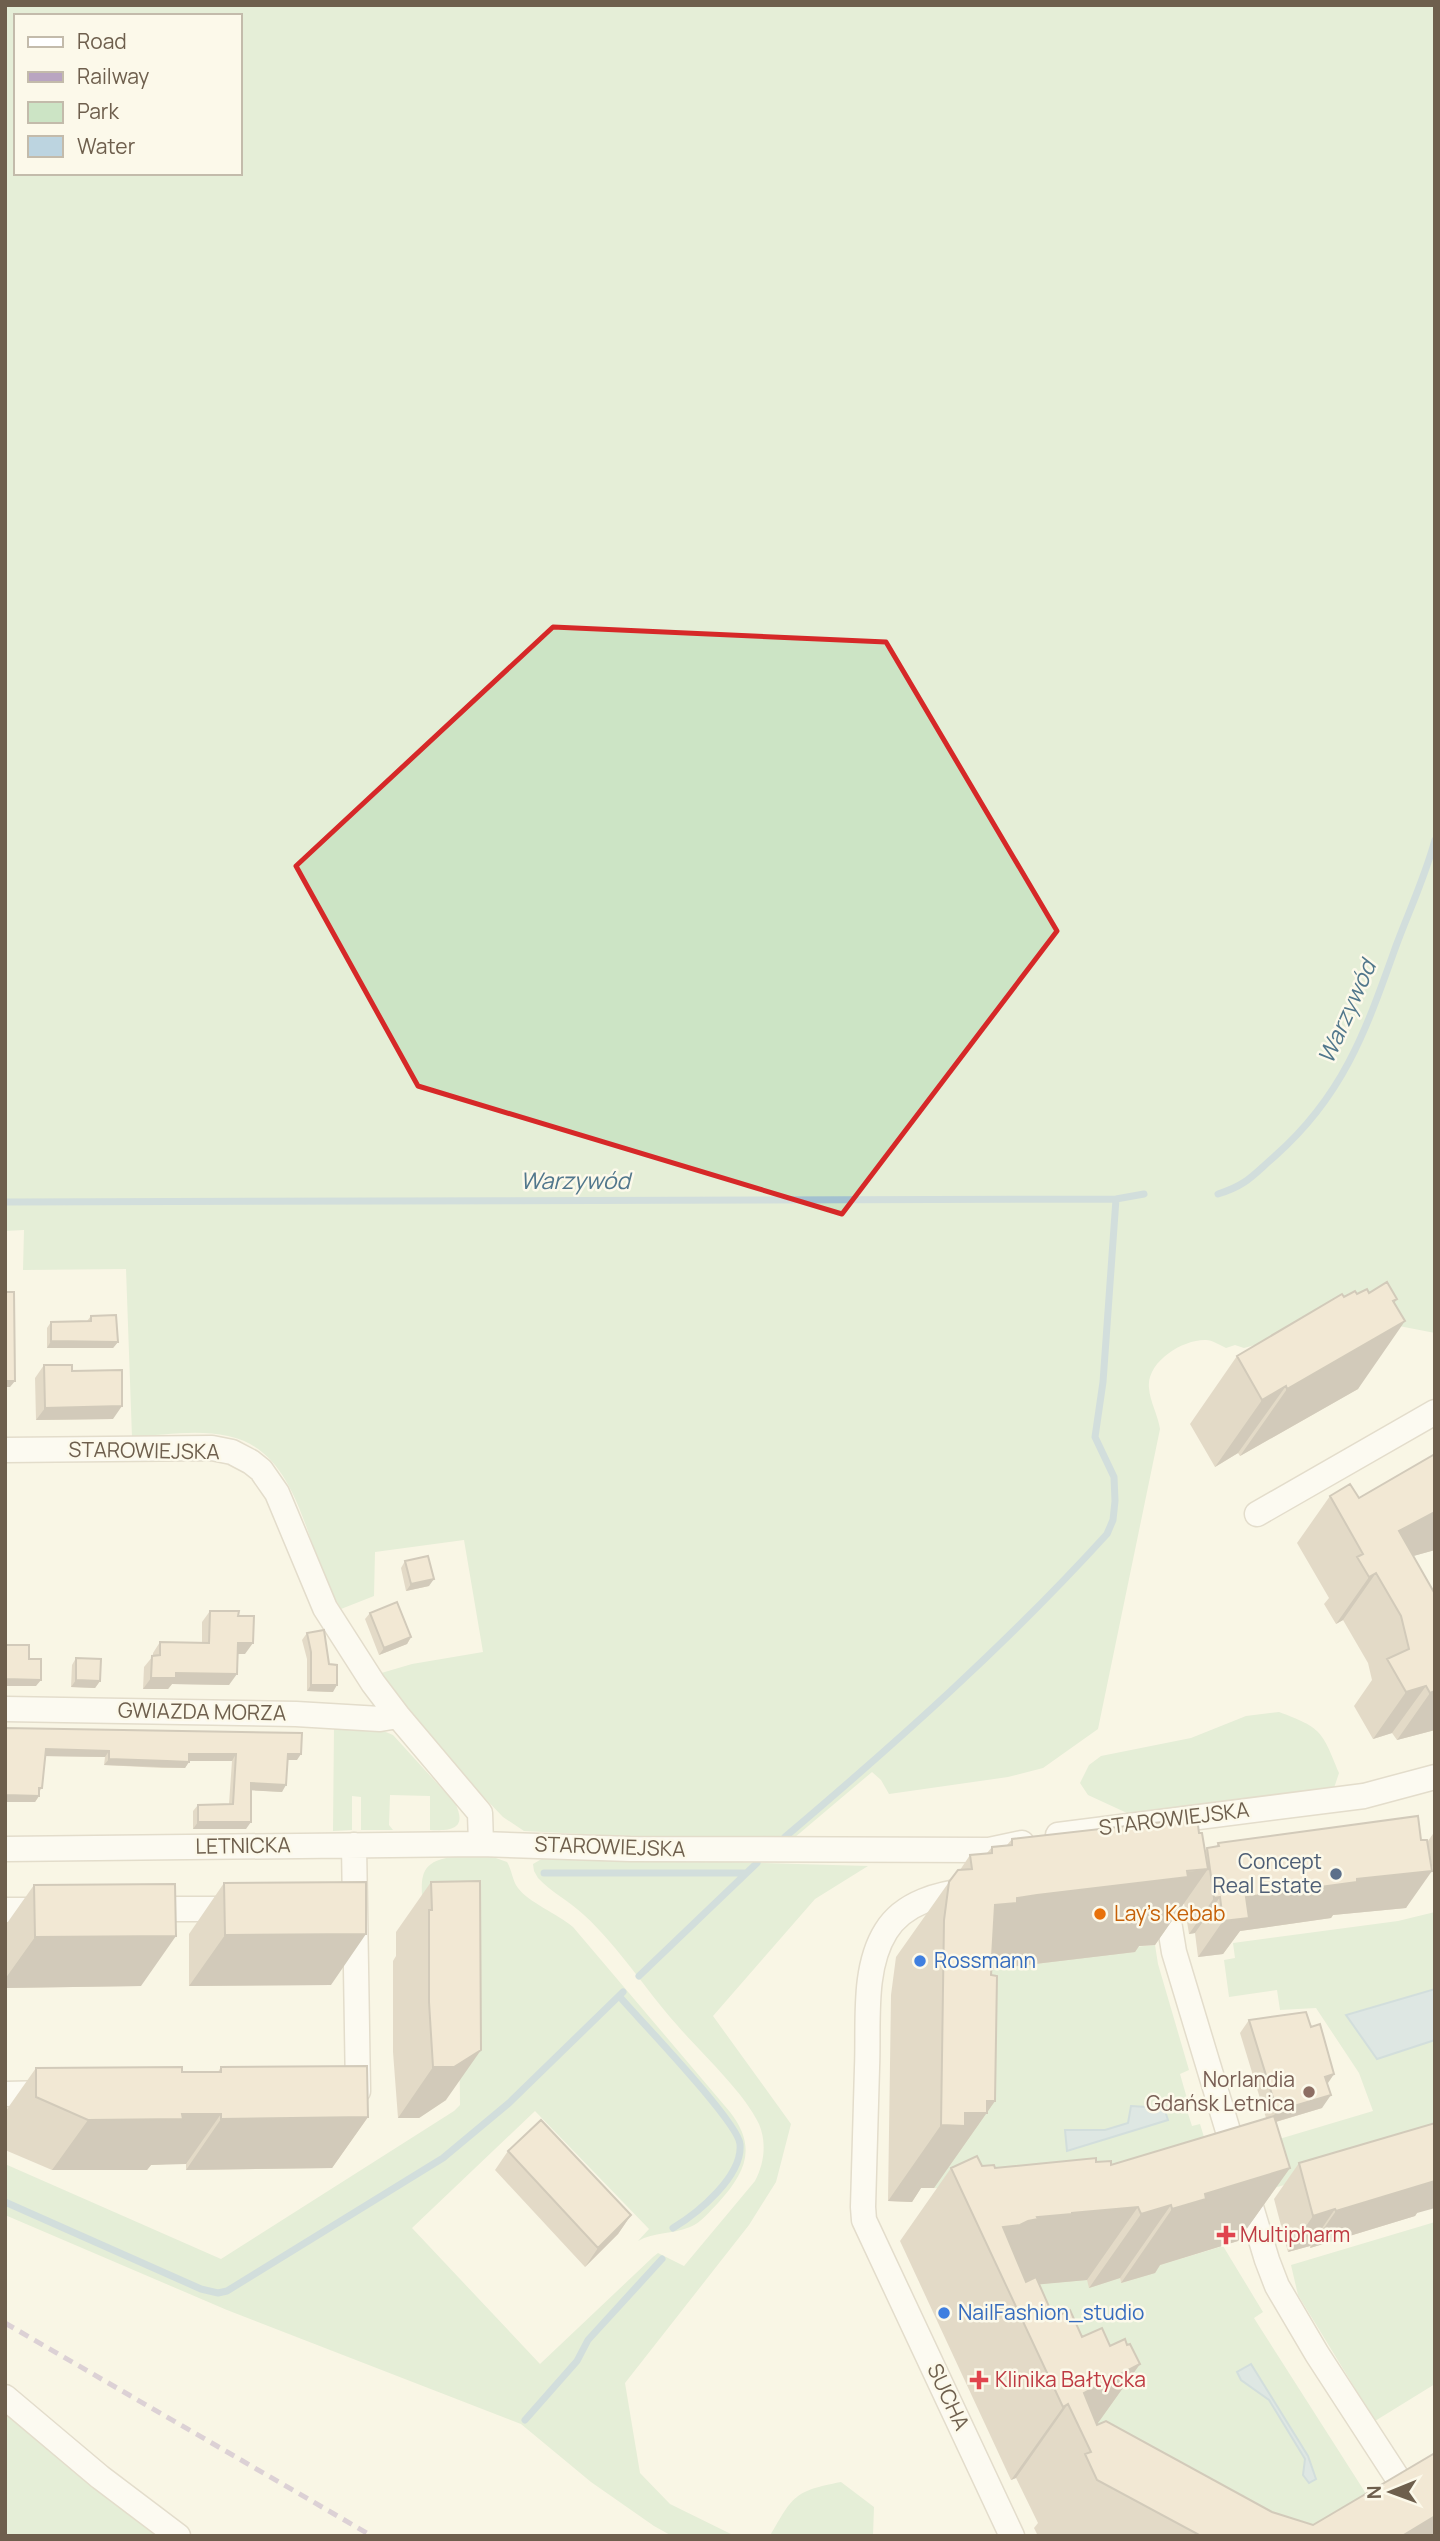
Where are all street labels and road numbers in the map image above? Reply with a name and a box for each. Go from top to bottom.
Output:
street label: STAROWIEJSKA [68,1435,220,1465]
street label: GWIAZDA MORZA [118,1696,286,1726]
street label: STAROWIEJSKA [1097,1795,1251,1841]
street label: STAROWIEJSKA [534,1829,686,1863]
street label: LETNICKA [195,1830,291,1860]
street label: SUCHA [921,2359,976,2434]

